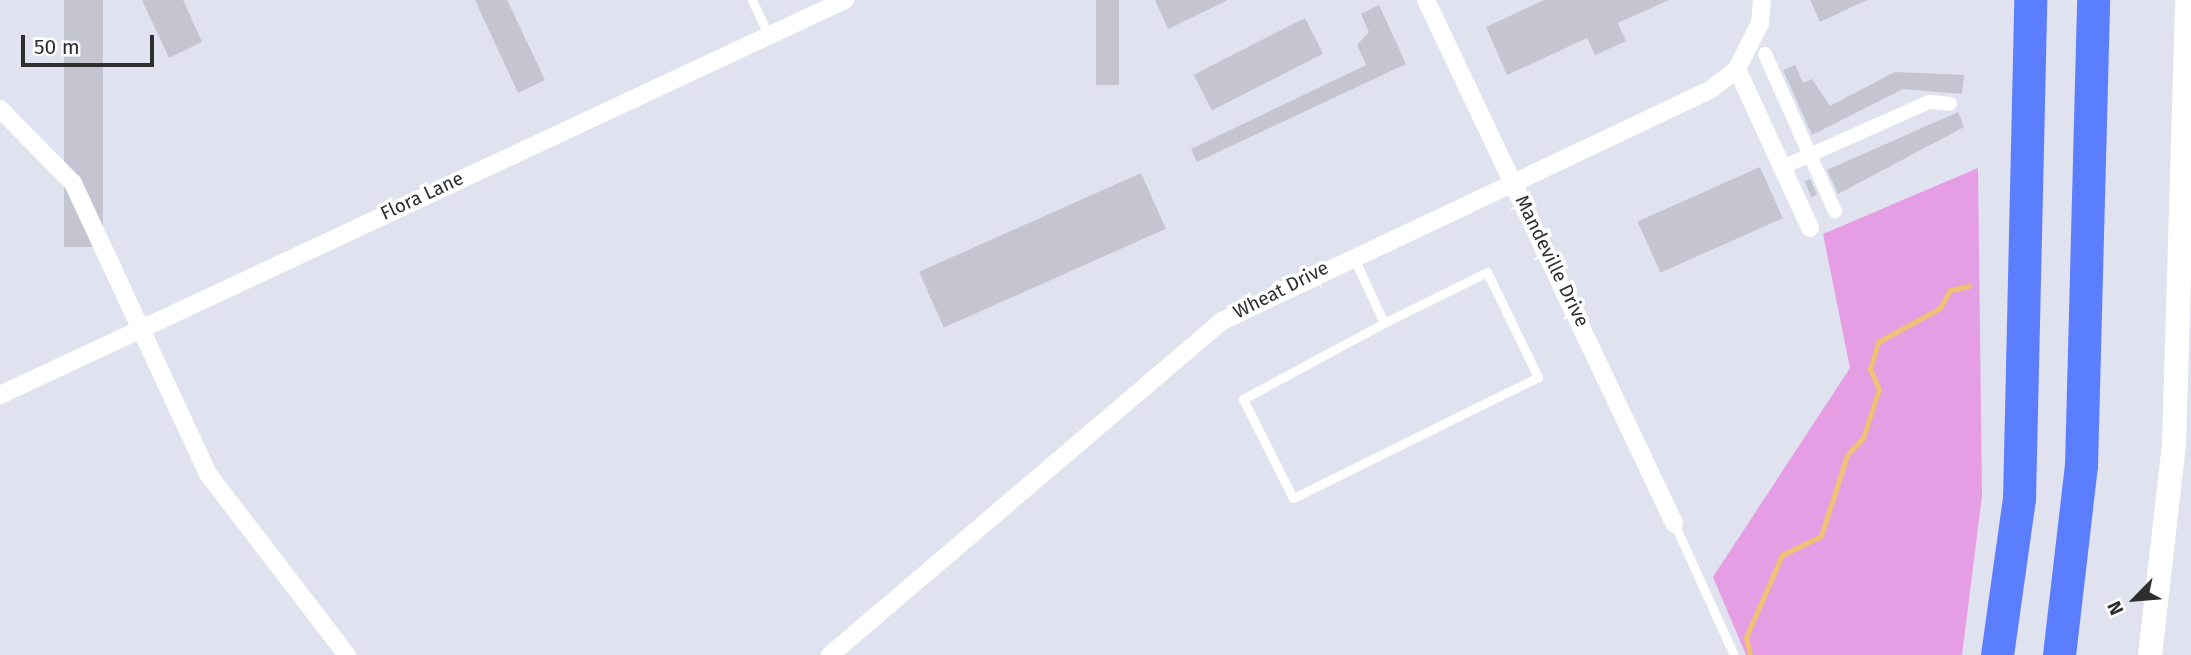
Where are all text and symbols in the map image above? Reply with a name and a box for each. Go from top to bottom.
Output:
scale bar [24,21,158,65]
text: 50 m [34,34,80,60]
street label: Flora Lane [377,167,467,225]
street label: Mandeville Drive [1510,191,1594,331]
street label: Wheat Drive [1230,256,1332,324]
north arrow [2100,564,2170,634]
text: N [2102,598,2129,619]

